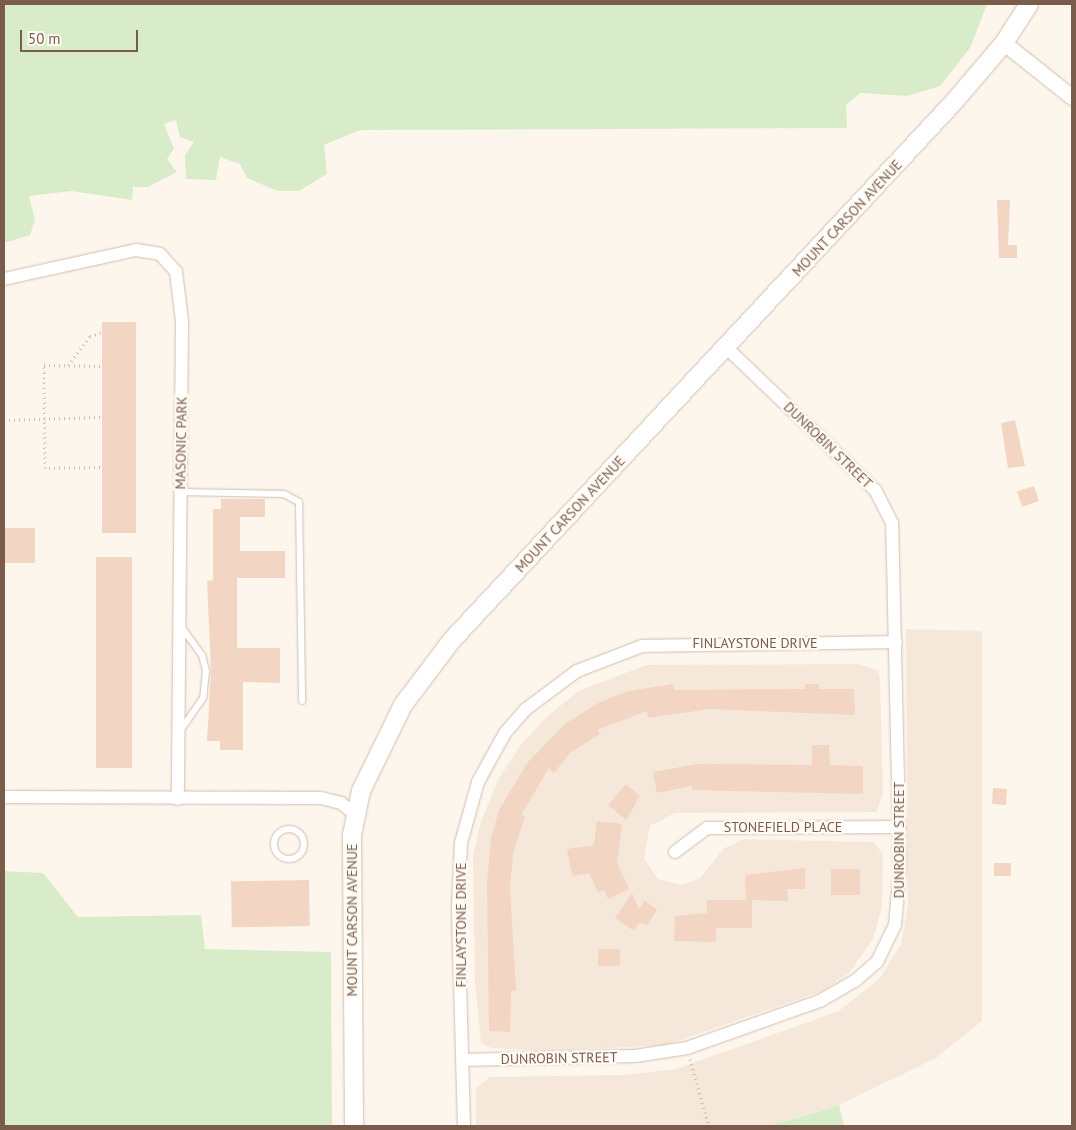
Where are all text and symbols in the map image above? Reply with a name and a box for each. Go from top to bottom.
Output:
scale bar [22,20,140,52]
text: 50 m [28,29,61,48]
street label: MOUNT CARSON AVENUE [788,156,906,280]
street label: MASONIC PARK [172,396,190,490]
street label: DUNROBIN STREET [780,398,876,492]
street label: MOUNT CARSON AVENUE [511,452,629,576]
street label: FINLAYSTONE DRIVE [693,635,817,651]
street label: DUNROBIN STREET [891,782,907,898]
street label: STONEFIELD PLACE [724,819,842,835]
street label: MOUNT CARSON AVENUE [344,843,360,997]
street label: FINLAYSTONE DRIVE [453,863,469,987]
street label: DUNROBIN STREET [501,1049,617,1067]

